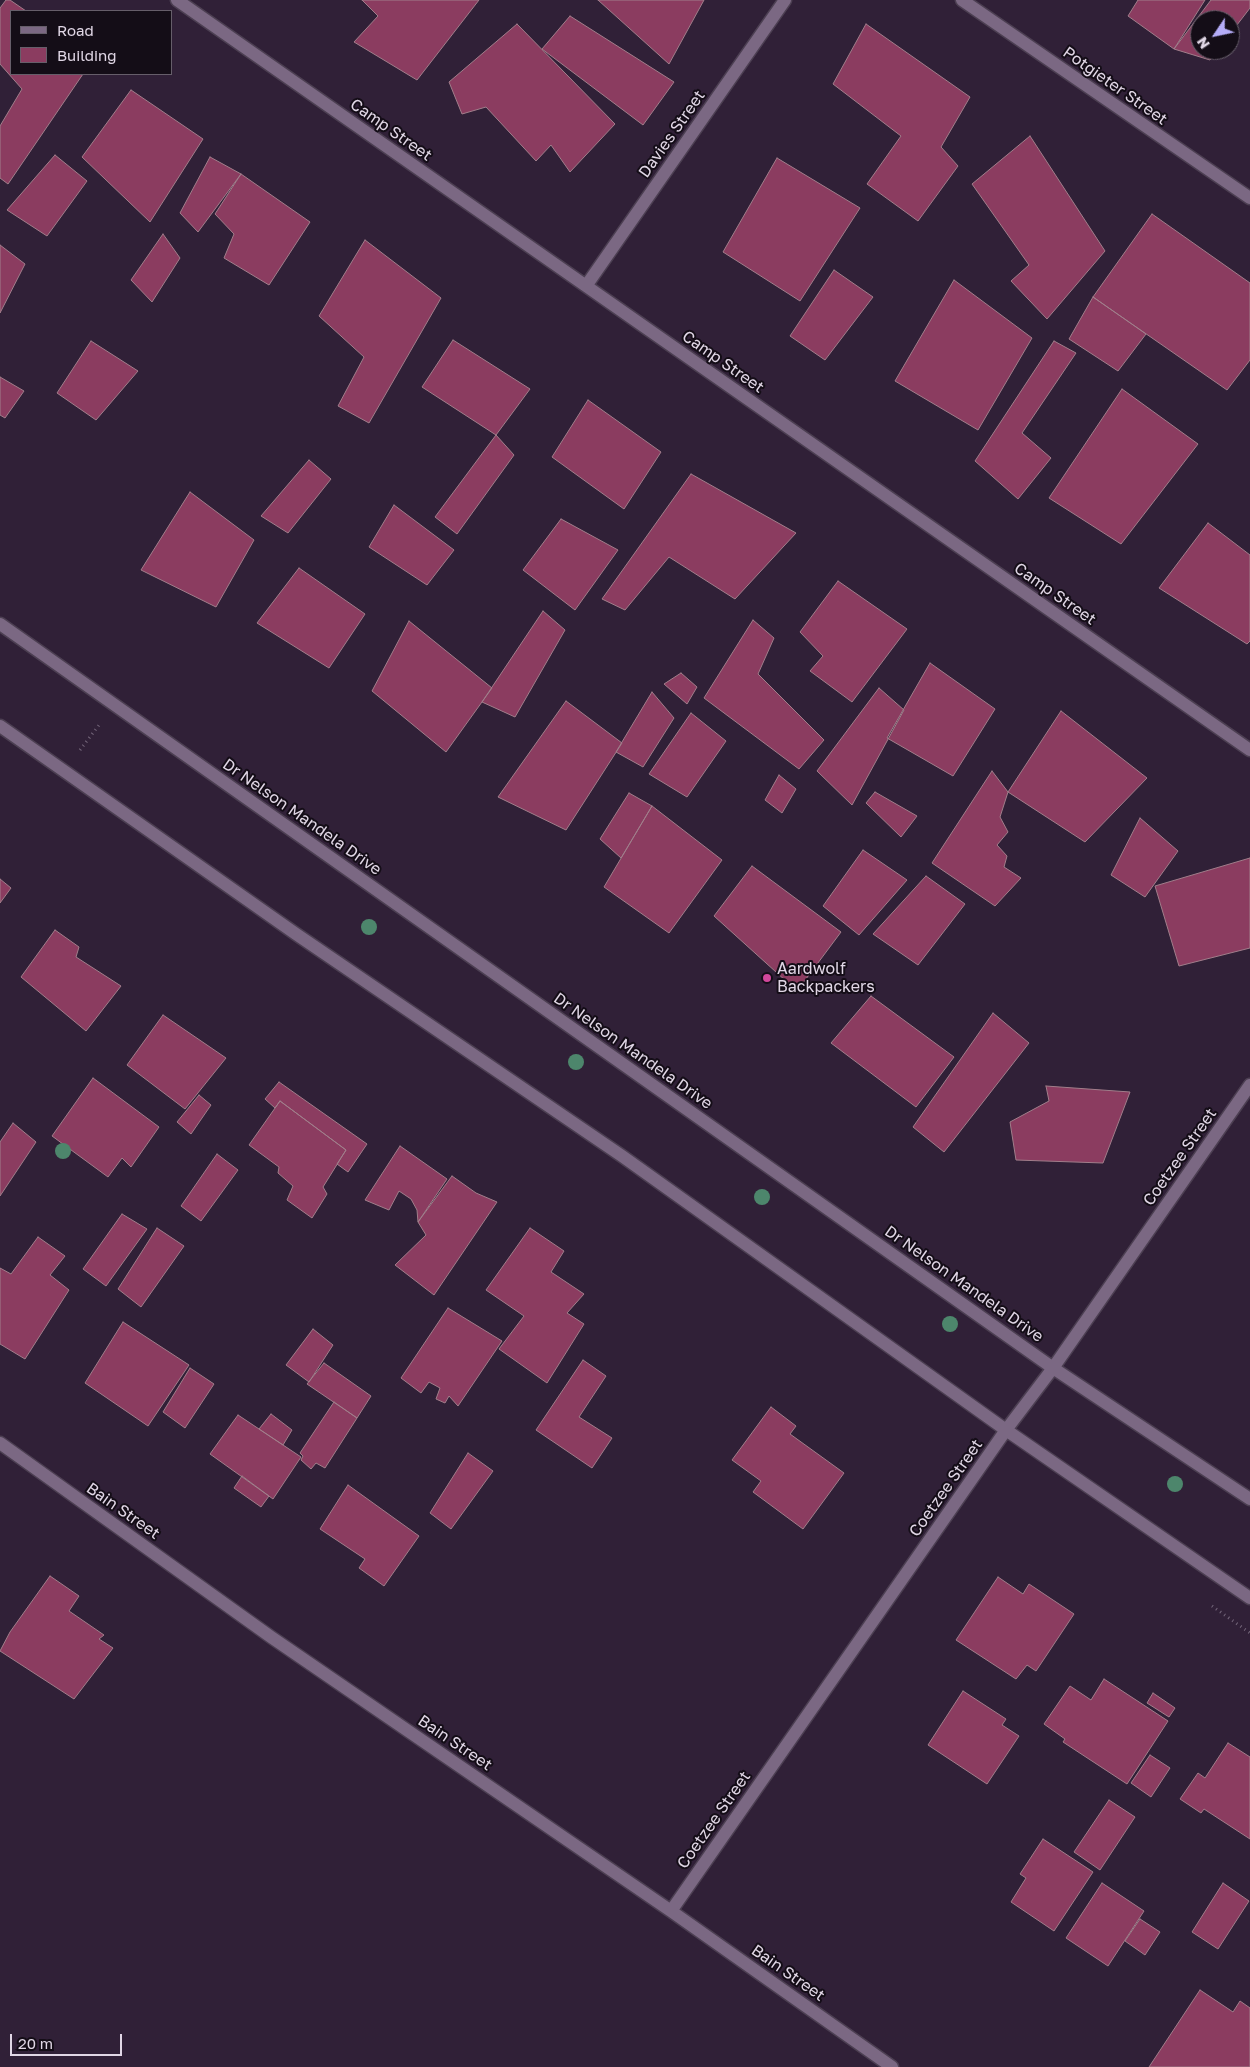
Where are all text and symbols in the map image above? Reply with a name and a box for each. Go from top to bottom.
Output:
legend [10,10,172,75]
north arrow [1190,10,1240,60]
text: Road [57,21,94,39]
text: N [1193,34,1213,52]
street label: Potgieter Street [1059,43,1171,129]
text: Building [57,46,117,64]
street label: Davies Street [635,87,709,181]
street label: Camp Street [346,95,436,165]
street label: Camp Street [678,327,768,397]
street label: Camp Street [1010,559,1100,629]
street label: Dr Nelson Mandela Drive [219,755,385,879]
place label: Aardwolf Backpackers [777,959,875,997]
marker: Aardwolf Backpackers [761,972,773,984]
street label: Dr Nelson Mandela Drive [550,989,716,1113]
street label: Coetzee Street [1139,1105,1221,1209]
street label: Dr Nelson Mandela Drive [881,1222,1047,1346]
street label: Coetzee Street [905,1436,987,1540]
street label: Bain Street [83,1479,163,1543]
street label: Bain Street [414,1711,496,1775]
street label: Coetzee Street [673,1768,755,1872]
street label: Bain Street [748,1941,828,2005]
scale bar [12,2024,125,2056]
text: 20 m [18,2034,53,2052]

